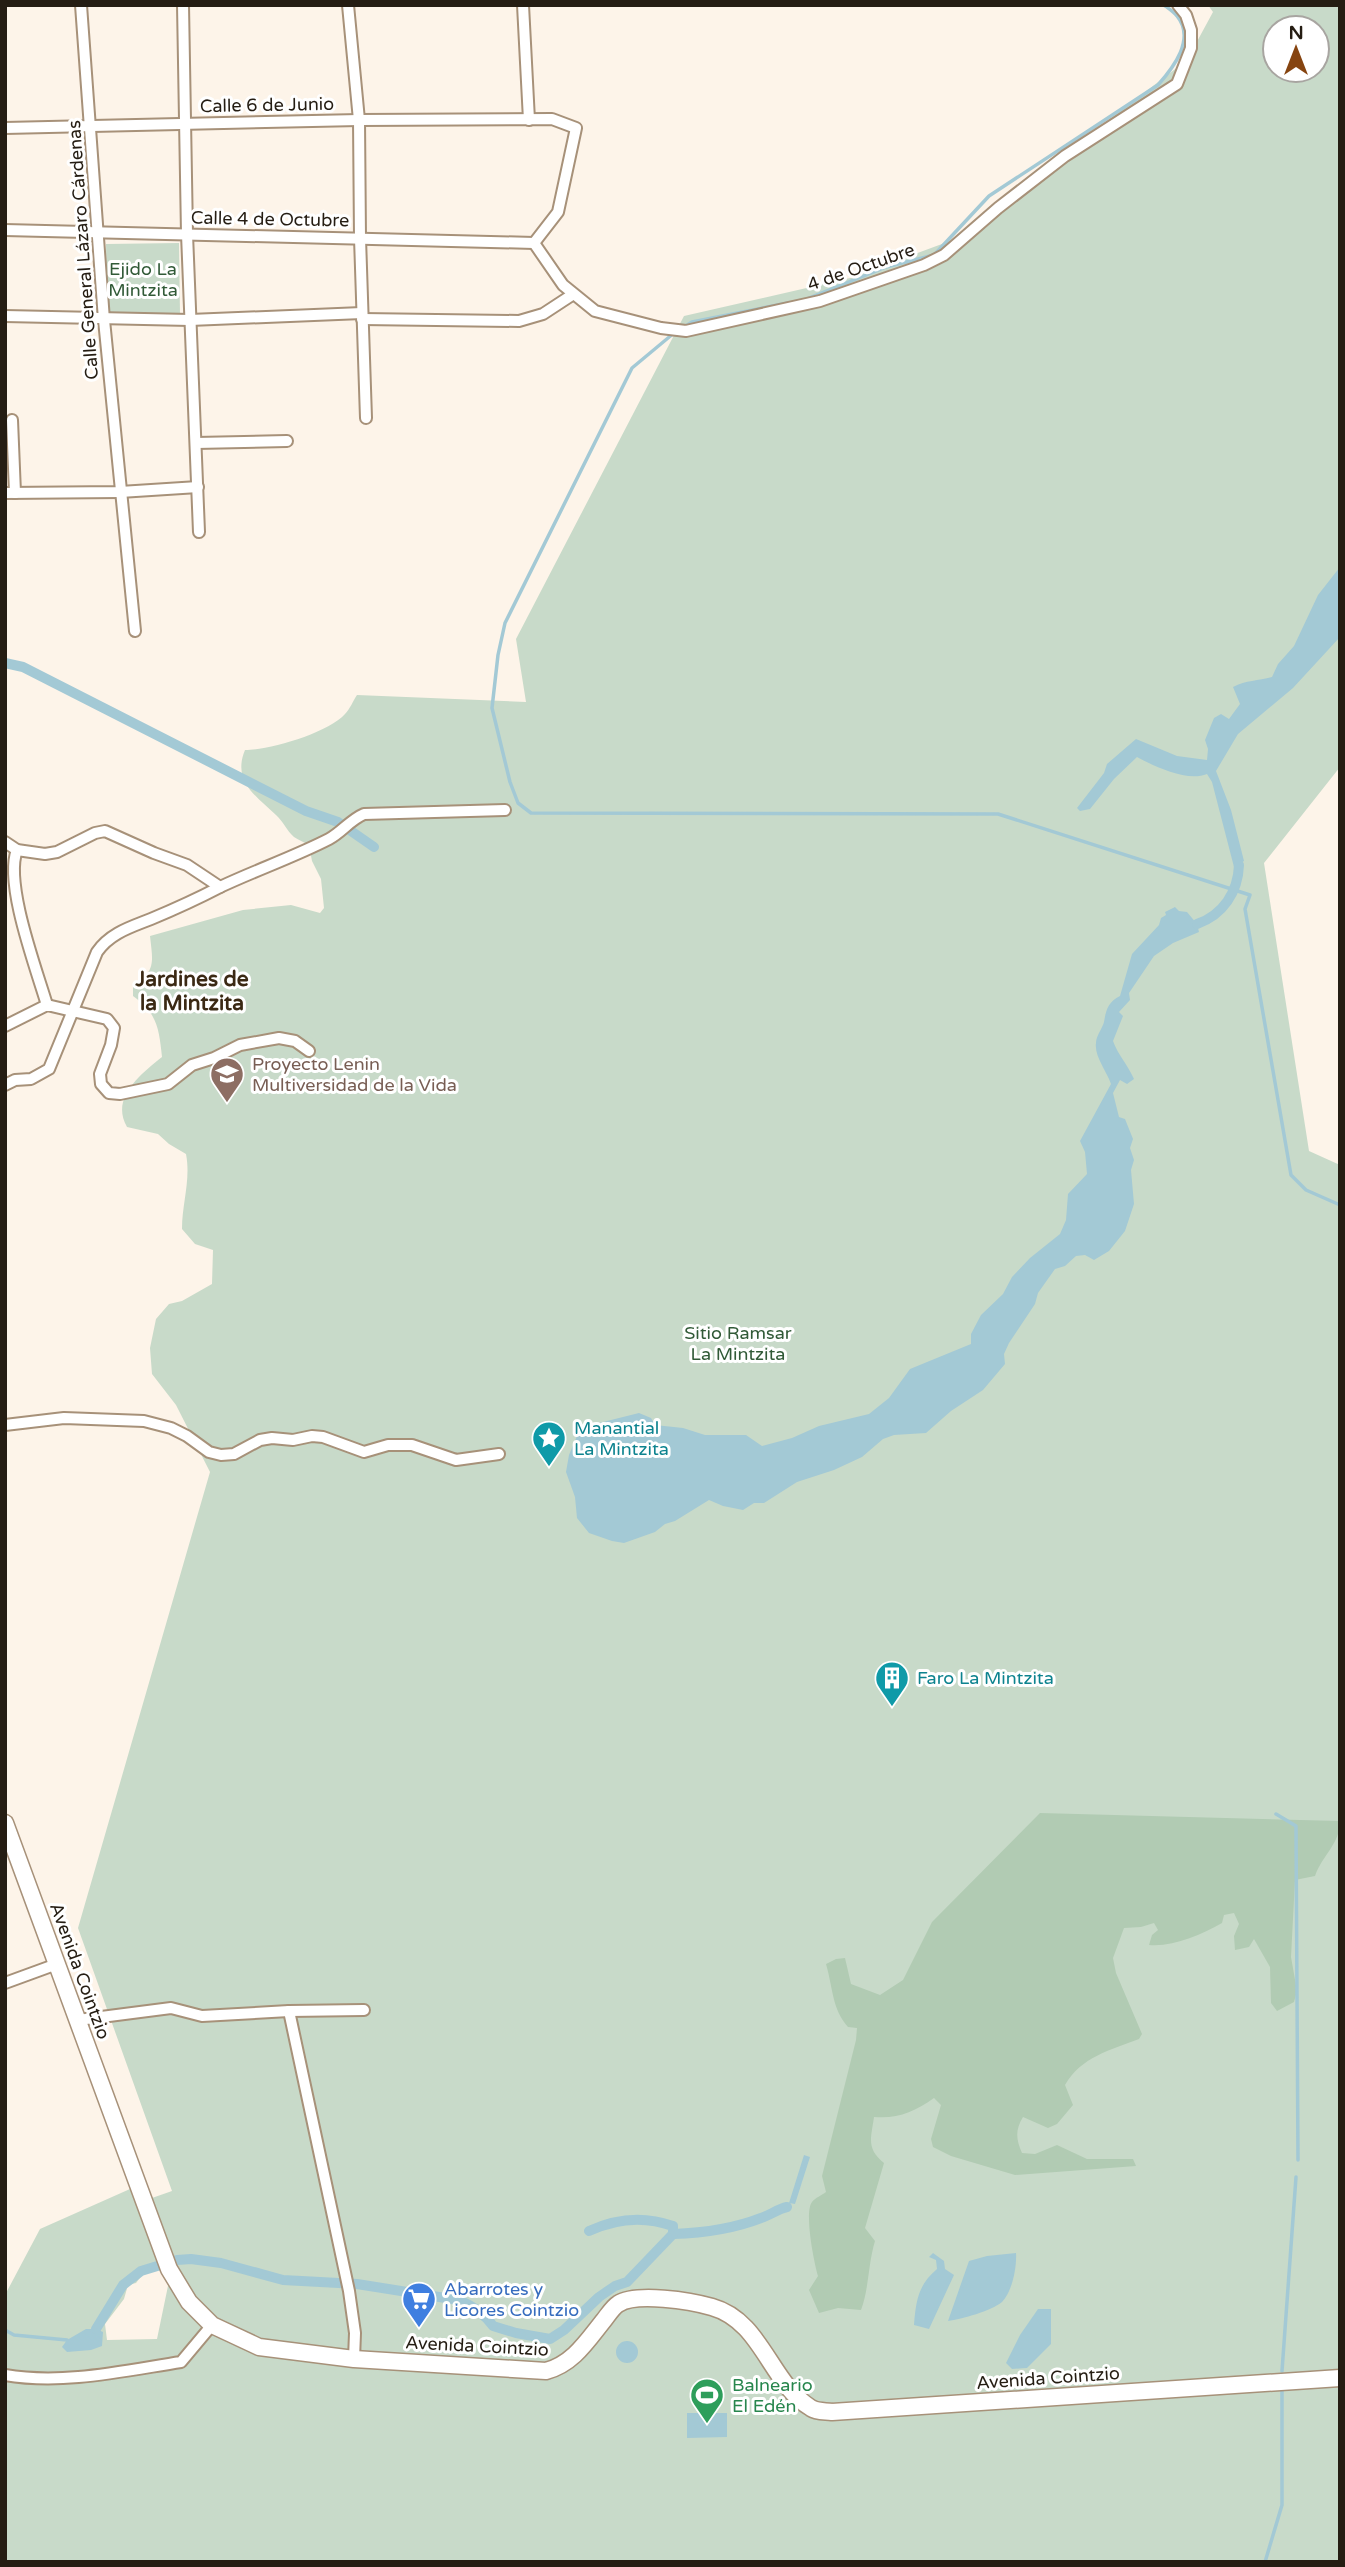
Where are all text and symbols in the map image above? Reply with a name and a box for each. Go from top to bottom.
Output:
north arrow [1261,14,1331,84]
text: N [1288,22,1304,44]
street label: Calle 6 de Junio [200,93,334,117]
street label: Calle General Lázaro Cárdenas [63,120,103,380]
street label: Calle 4 de Octubre [191,207,349,231]
street label: 4 de Octubre [804,238,918,296]
park label: Ejido La Mintzita [108,258,178,301]
district label: Jardines de la Mintzita [134,967,249,1016]
place label: Proyecto Lenin Multiversidad de la Vida [252,1053,457,1096]
school or university icon: Proyecto Lenin Multiversidad de la Vida [208,1055,246,1104]
park label: Sitio Ramsar La Mintzita [684,1322,792,1365]
place label: Manantial La Mintzita [574,1417,669,1460]
place icon: Manantial La Mintzita [530,1419,568,1468]
building icon: Faro La Mintzita [873,1659,911,1708]
place label: Faro La Mintzita [917,1667,1054,1689]
street label: Avenida Cointzio [45,1900,115,2042]
place label: Abarrotes y Licores Cointzio [444,2278,579,2321]
supermarket icon: Abarrotes y Licores Cointzio [400,2280,438,2329]
street label: Avenida Cointzio [405,2331,549,2361]
street label: Avenida Cointzio [976,2362,1120,2394]
place label: Balneario El Edén [732,2374,813,2417]
sports icon: Balneario El Edén [688,2376,726,2425]

